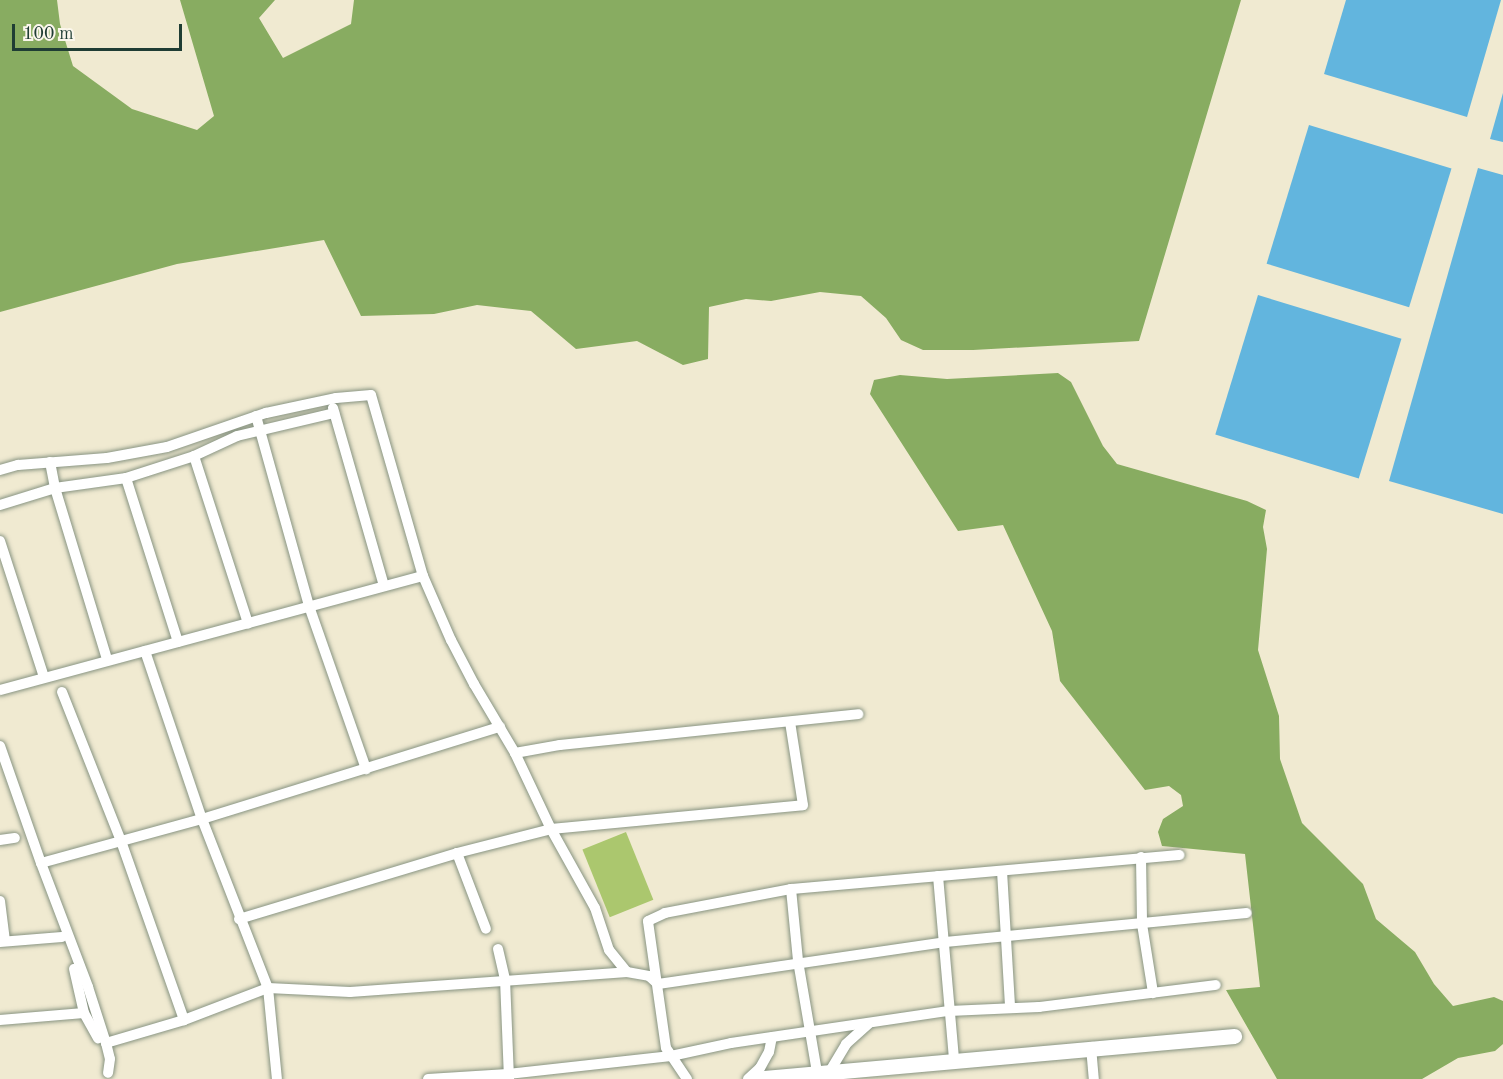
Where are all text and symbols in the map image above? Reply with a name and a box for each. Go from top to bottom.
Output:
scale bar [15,12,184,50]
text: 100 m [23,25,74,43]

